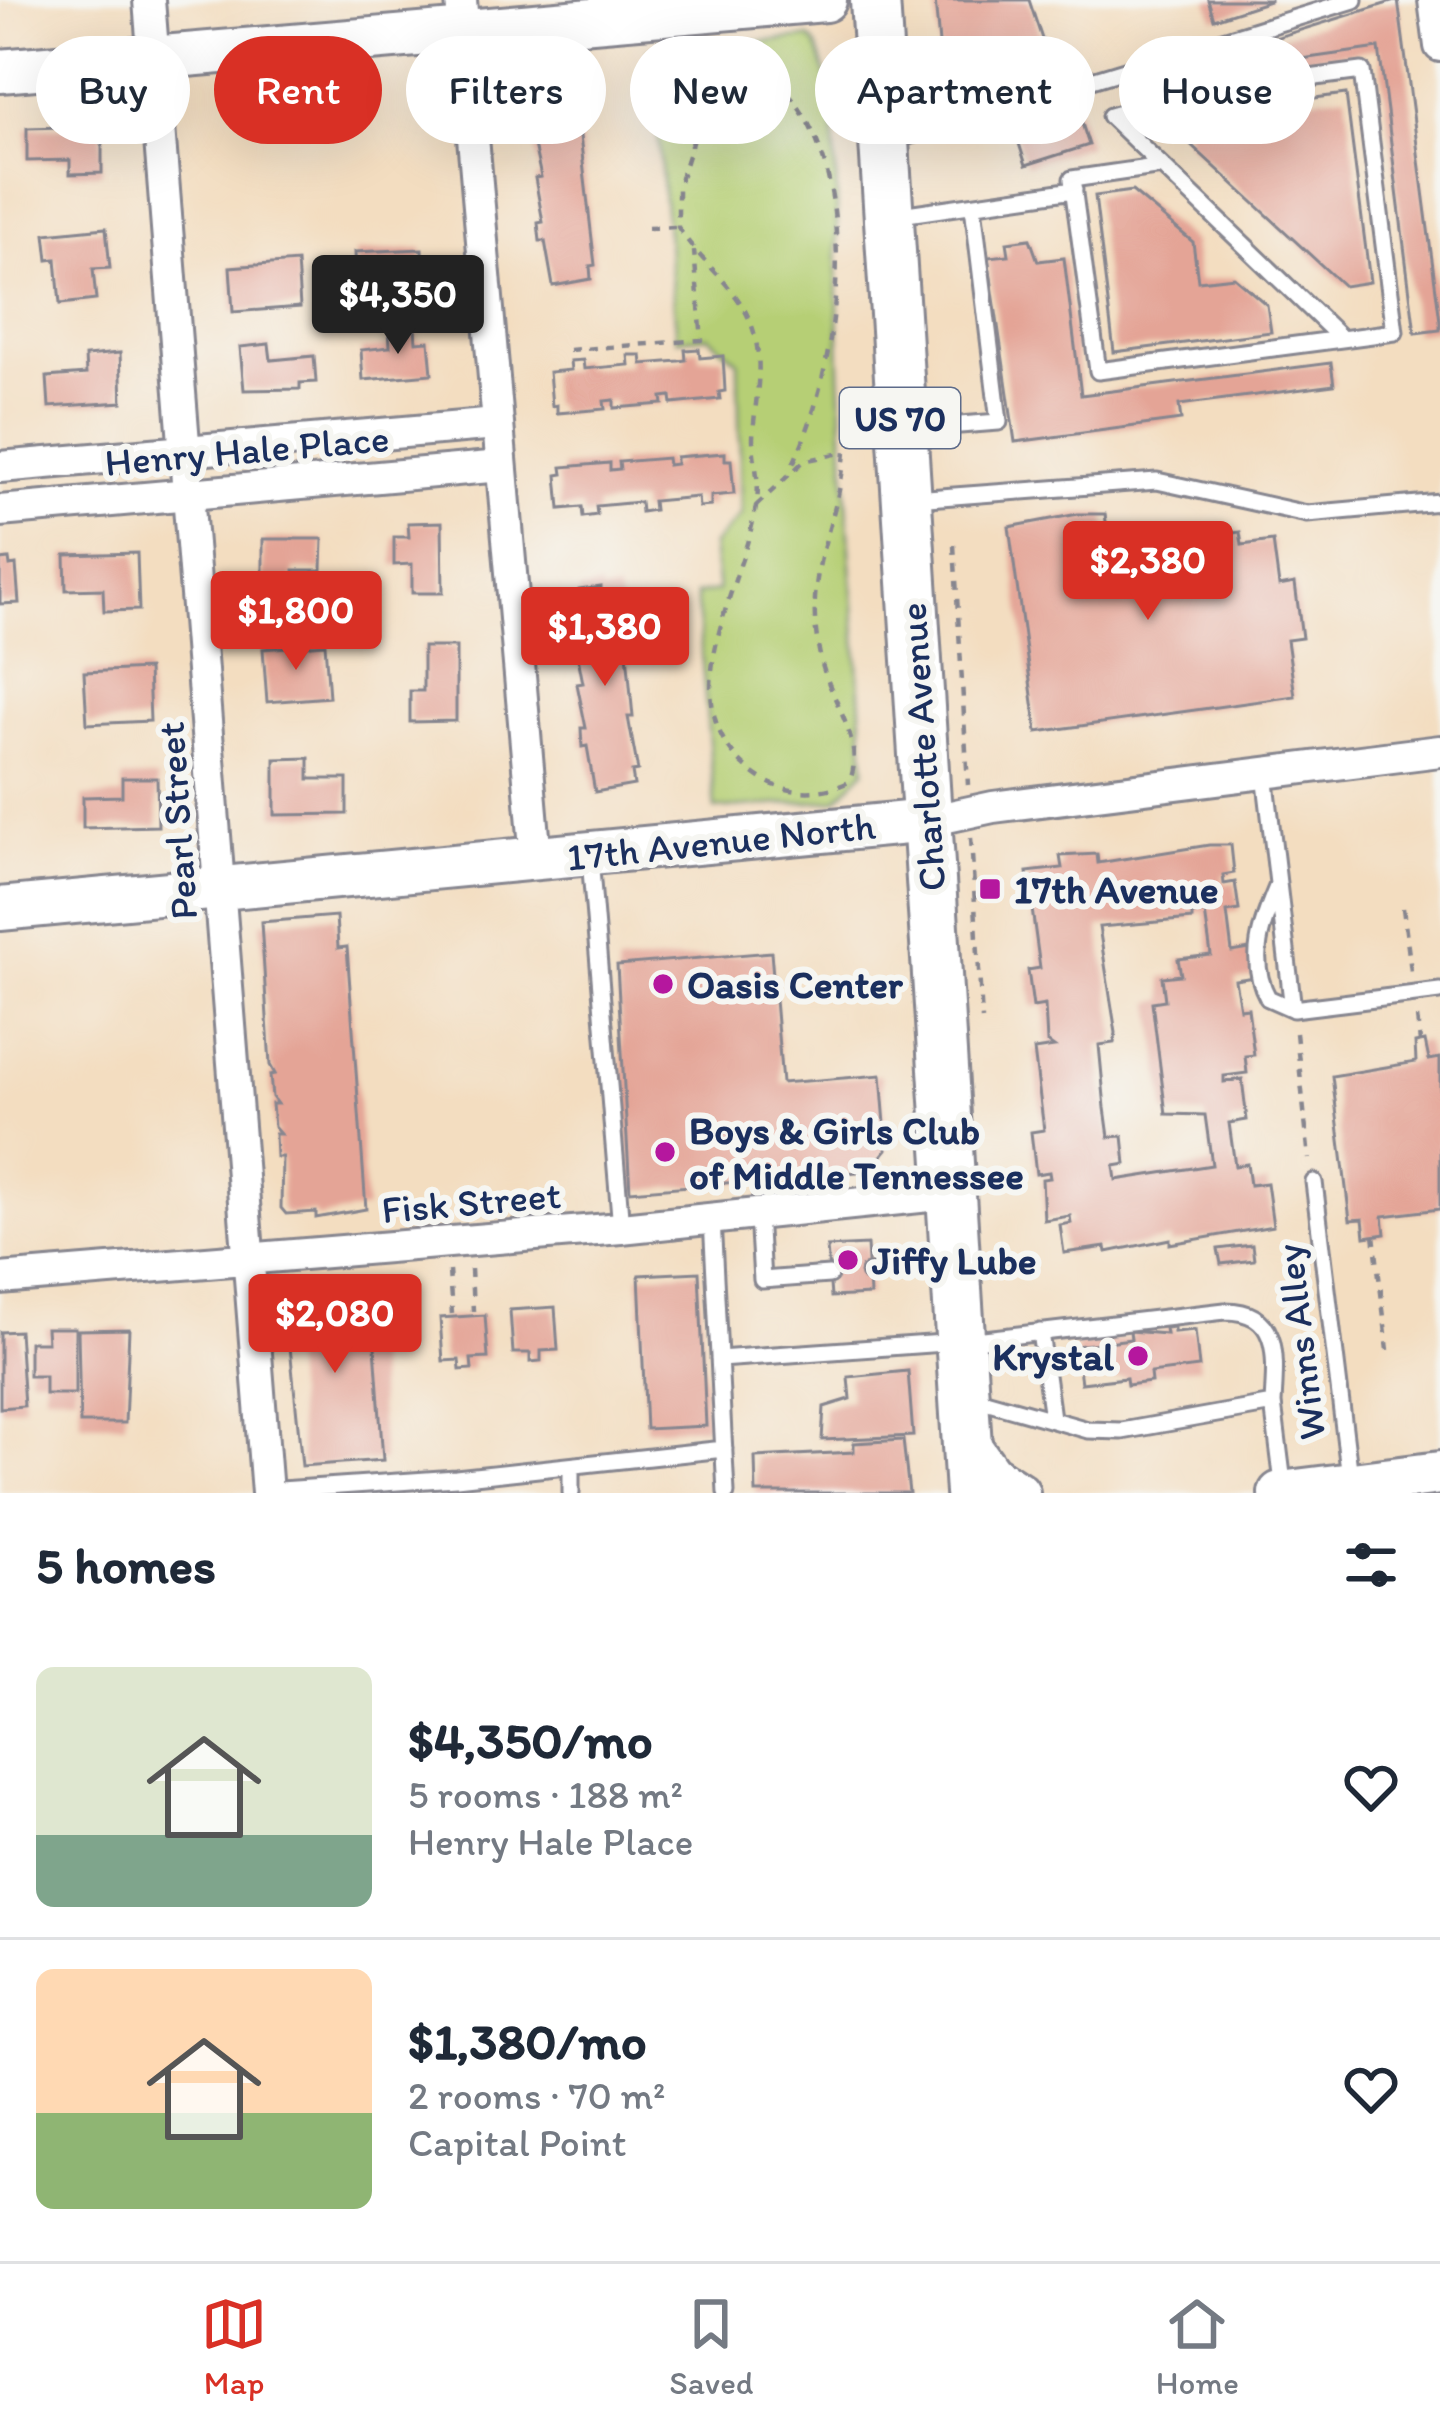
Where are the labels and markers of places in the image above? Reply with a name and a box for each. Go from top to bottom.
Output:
pin: $4,350 [300,255,496,357]
pin: $2,380 [1050,521,1246,623]
pin: $1,800 [198,571,394,673]
pin: $1,380 [507,587,703,689]
place label: 17th Avenue [1014,866,1219,913]
marker: 17th Avenue [977,876,1003,902]
place label: Oasis Center [687,961,904,1008]
marker: Oasis Center [650,971,676,997]
place label: Boys & Girls Club of Middle Tennessee [689,1107,1024,1199]
marker: Boys & Girls Club of Middle Tennessee [652,1139,678,1165]
place label: Jiffy Lube [871,1237,1037,1284]
marker: Jiffy Lube [835,1247,861,1273]
pin: $2,080 [237,1274,433,1376]
place label: Krystal [992,1333,1115,1380]
marker: Krystal [1125,1343,1151,1369]

